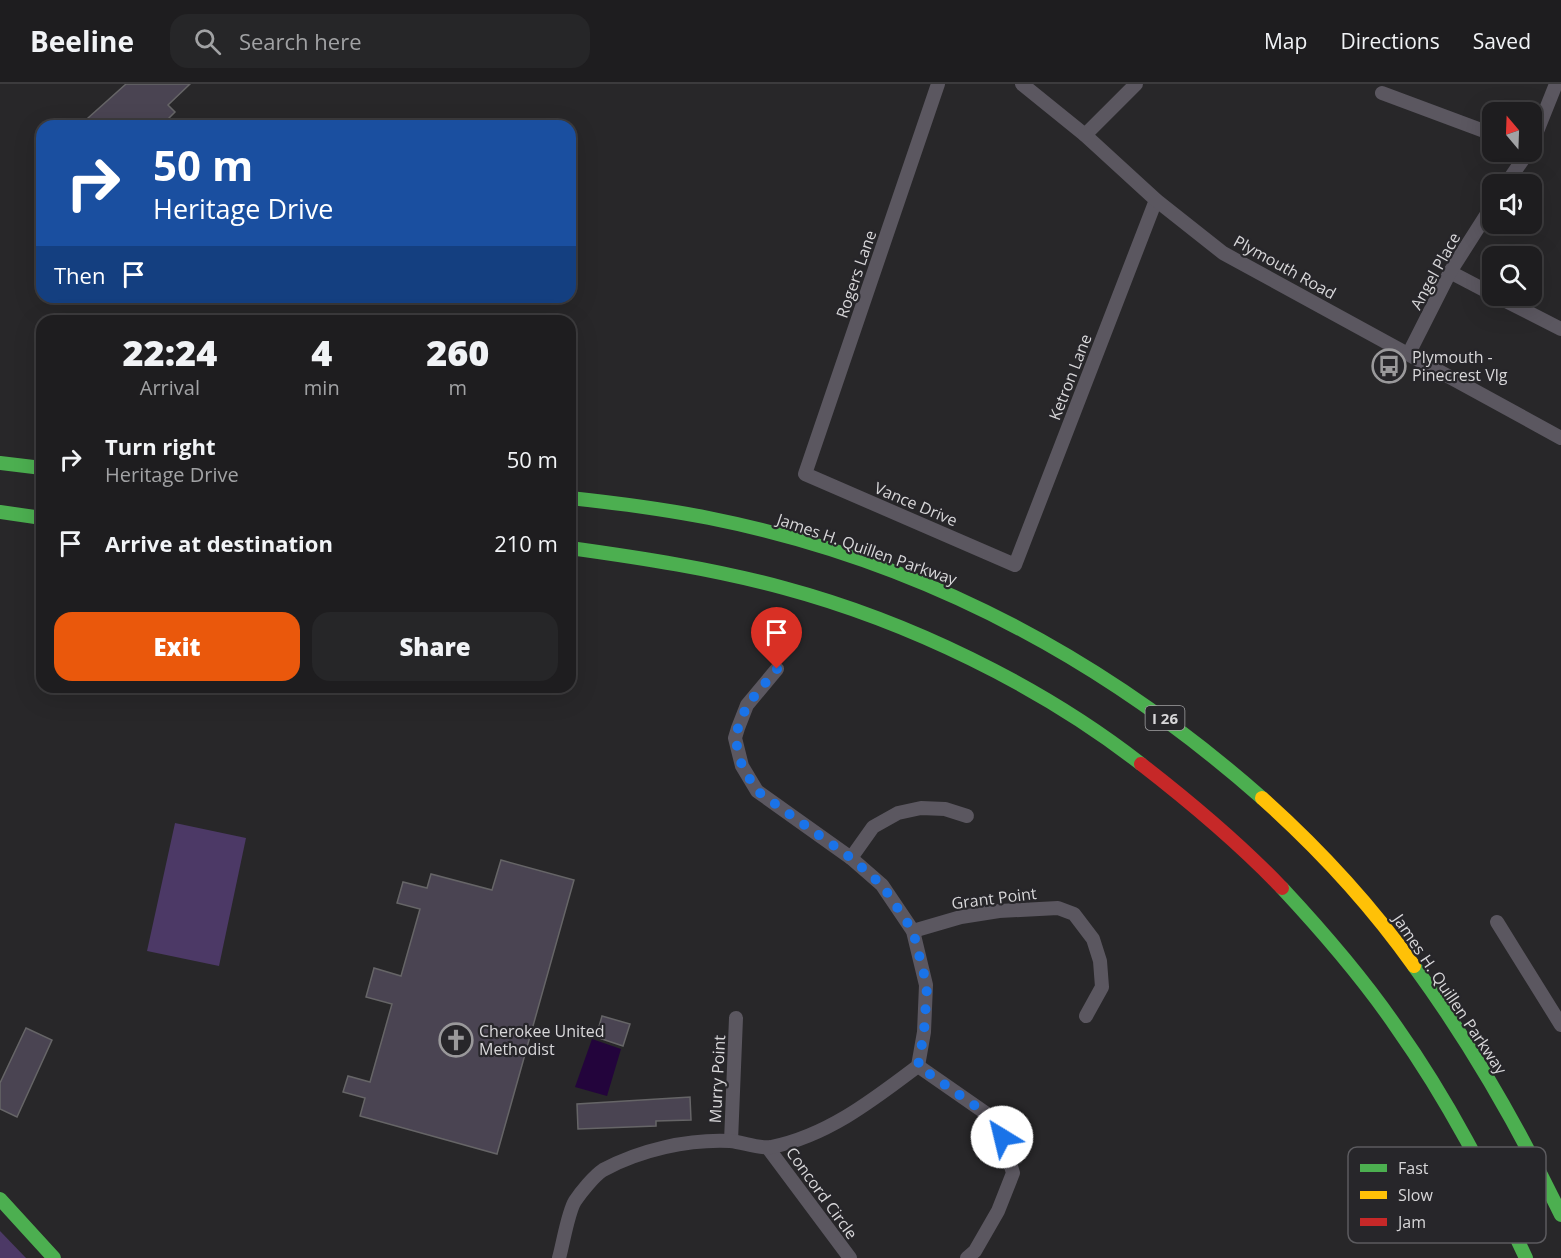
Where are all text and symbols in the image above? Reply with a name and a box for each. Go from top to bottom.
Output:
search box [170,14,590,68]
text: Beeline [30,22,134,60]
icon: search [191,25,224,58]
text: Search here [239,26,362,56]
text: Map [1264,27,1307,55]
text: Directions [1340,27,1440,55]
text: Saved [1473,27,1531,55]
north arrow [1482,102,1542,162]
map controls [1482,102,1542,306]
text: 50 m [153,136,253,193]
icon: right [54,144,132,222]
button: sound [1482,174,1542,234]
text: Heritage Drive [153,190,333,227]
street label: Rogers Lane [831,227,881,321]
street label: Angel Place [1405,228,1465,314]
street label: Plymouth Road [1230,230,1340,304]
button: search [1482,246,1542,306]
icon: arrive [117,258,150,291]
text: Then [54,260,105,290]
text: 22:24 [123,328,217,377]
text: 4 [311,328,332,377]
text: 260 [426,328,489,377]
street label: Ketron Lane [1043,331,1097,423]
place label: Plymouth - Pinecrest Vlg [1412,346,1508,386]
bus stop icon: Plymouth - Pinecrest Vlg [1371,348,1407,384]
text: Arrival [140,374,200,401]
text: min [304,374,340,401]
text: m [449,374,467,401]
text: Turn right [105,431,216,461]
icon: right [54,443,87,476]
text: 50 m [507,444,558,474]
text: Heritage Drive [105,461,239,488]
street label: Vance Drive [871,477,961,531]
street label: James H. Quillen Parkway [772,507,961,590]
icon: arrive [54,527,87,560]
text: Arrive at destination [105,528,333,558]
text: 210 m [494,528,558,558]
pin [751,607,802,669]
button: Exit [54,612,300,681]
button: Share [312,612,558,681]
icon: arrive [760,616,793,649]
road number: I 26 [1146,706,1184,730]
street label: Grant Point [950,882,1038,914]
street label: James H. Quillen Parkway [1387,908,1513,1079]
place label: Cherokee United Methodist [479,1020,605,1060]
church icon: Cherokee United Methodist [438,1022,474,1058]
street label: Murry Point [704,1034,730,1124]
position arrow [970,1105,1034,1169]
street label: Concord Circle [781,1143,863,1243]
legend [1348,1147,1546,1243]
text: Fast [1398,1157,1429,1179]
text: Slow [1398,1184,1433,1206]
text: Jam [1396,1211,1426,1233]

